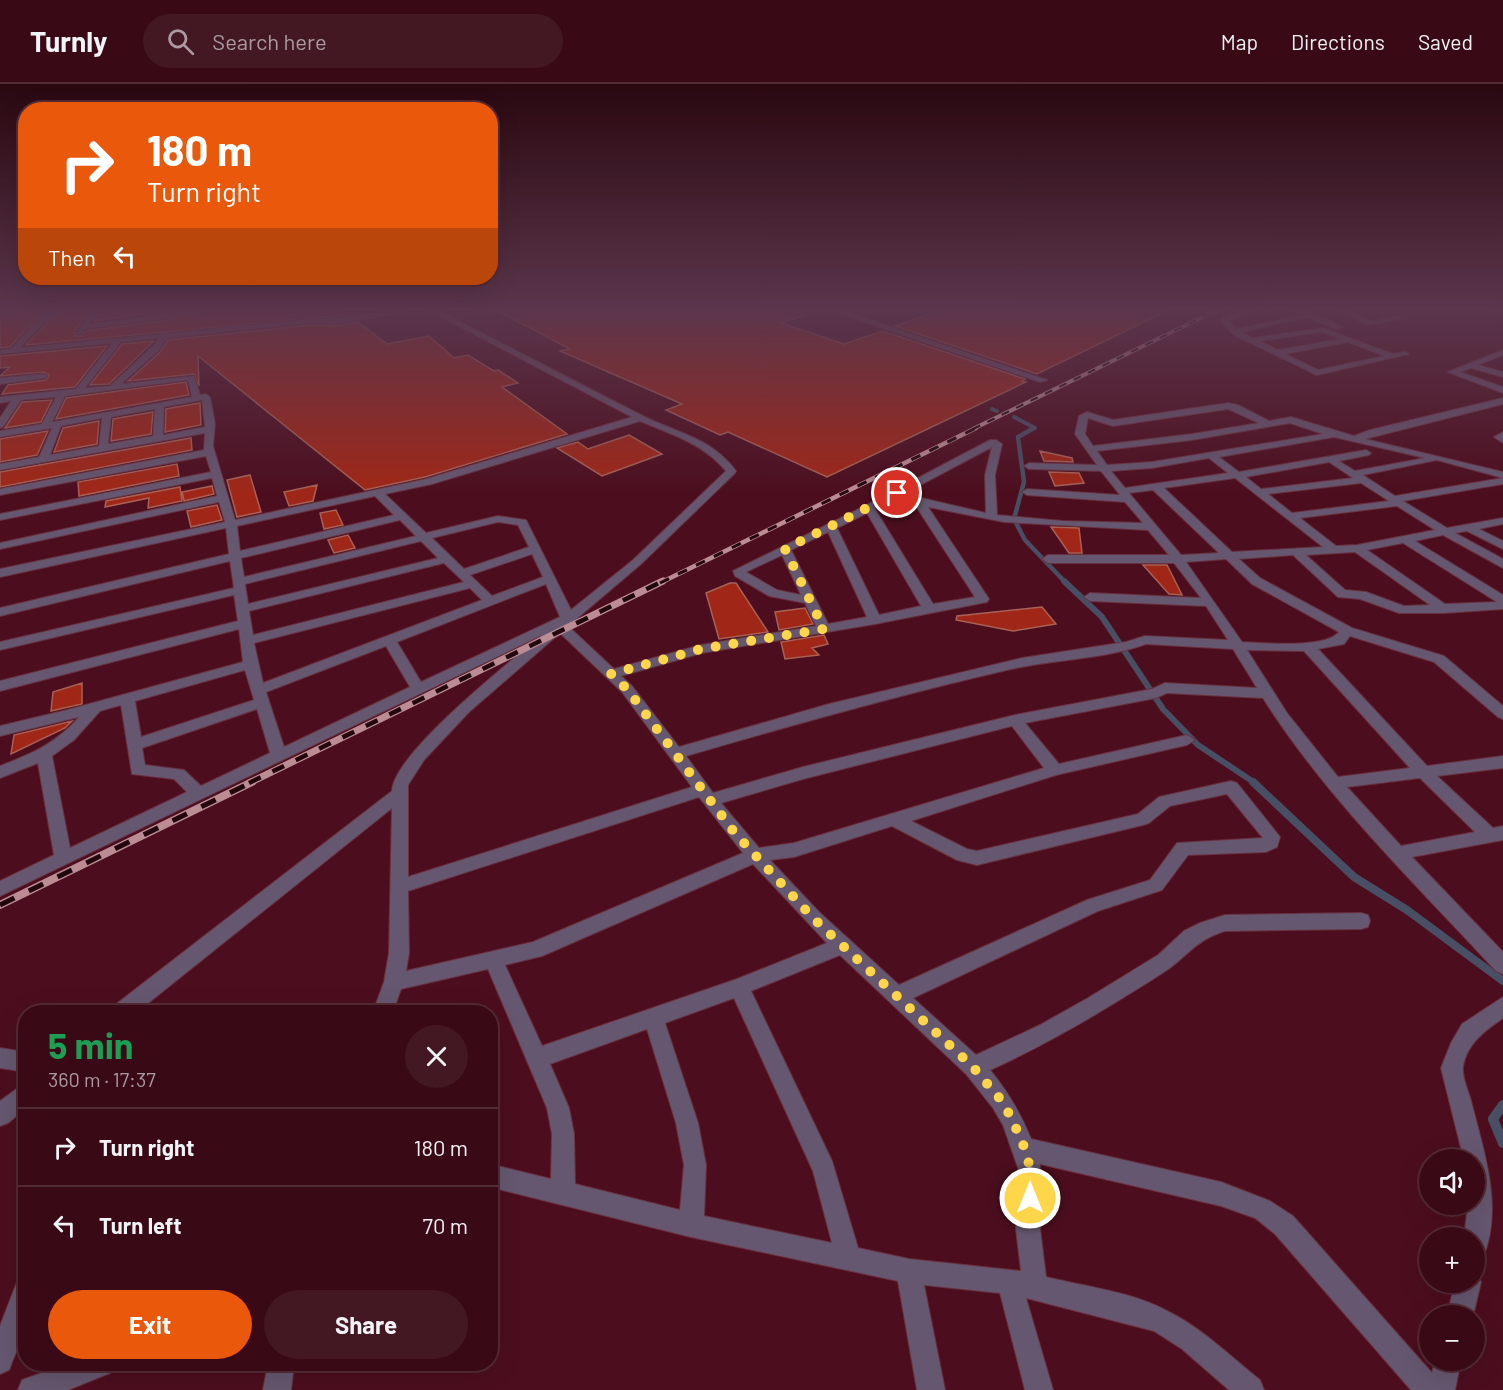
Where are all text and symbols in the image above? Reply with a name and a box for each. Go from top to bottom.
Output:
search box [143,14,563,68]
text: Turnly [30,24,107,58]
icon: search [164,25,197,58]
text: Search here [212,28,327,54]
text: Map [1221,29,1258,54]
text: Directions [1291,29,1385,54]
text: Saved [1418,29,1473,54]
text: 180 m [147,124,252,174]
icon: right [48,126,126,204]
text: Turn right [147,175,261,207]
icon: left [108,240,141,273]
text: Then [48,244,96,270]
pin [871,467,922,518]
icon: arrive [880,476,913,509]
text: 5 min [48,1023,134,1066]
button: close [405,1025,468,1088]
text: 360 m · 17:37 [48,1067,156,1091]
icon: right [48,1131,81,1164]
text: Turn right [99,1134,194,1160]
text: 180 m [414,1134,468,1160]
map controls [1419,1149,1485,1371]
button: sound [1419,1149,1485,1215]
position arrow [998,1166,1062,1230]
icon: left [48,1209,81,1242]
text: Turn left [99,1212,182,1238]
text: 70 m [423,1212,468,1238]
button: + [1419,1227,1485,1293]
button: Exit [48,1290,252,1359]
button: Share [264,1290,468,1359]
button: − [1419,1305,1485,1371]

